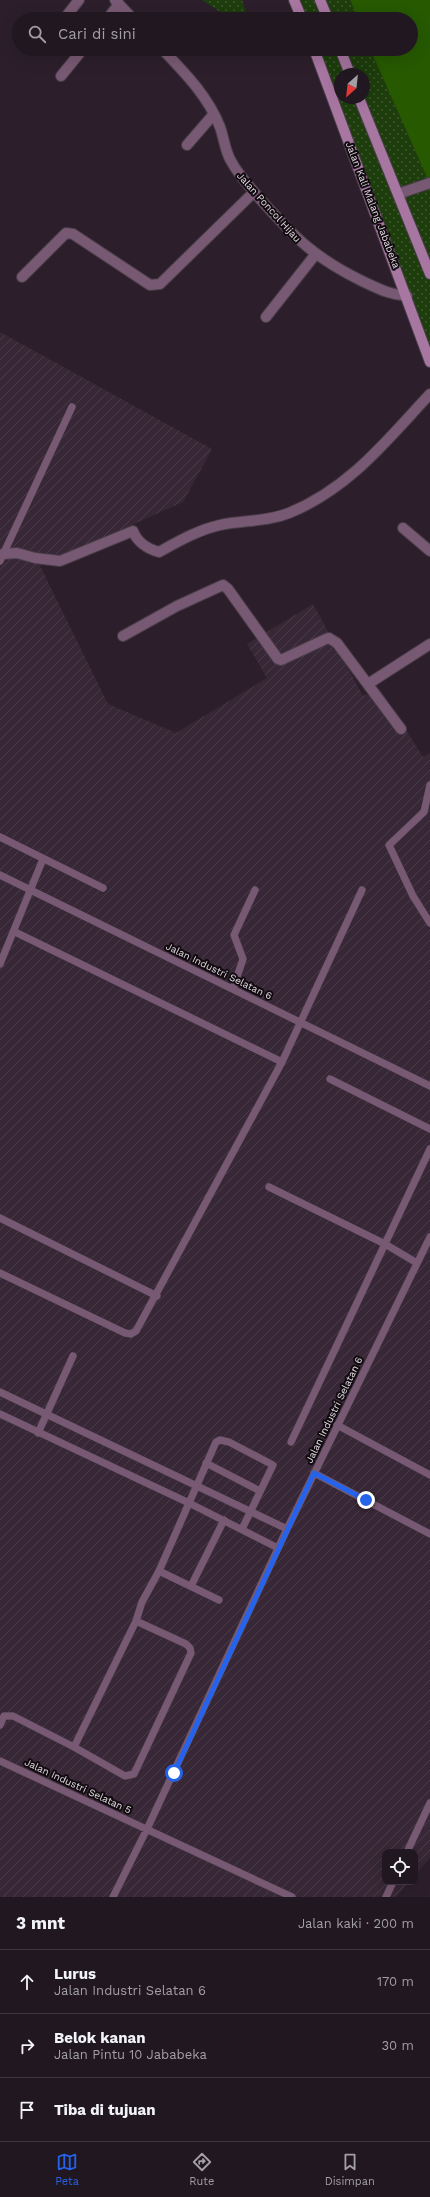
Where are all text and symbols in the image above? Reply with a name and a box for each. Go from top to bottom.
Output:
search box [12,12,418,56]
icon: search [26,23,48,45]
text: Cari di sini [58,25,136,43]
north arrow [334,68,370,104]
street label: Jalan Kali Malang Jababeka [344,140,402,270]
street label: Jalan Poncol Hijau [235,170,303,244]
street label: Jalan Industri Selatan 6 [164,940,274,1002]
street label: Jalan Industri Selatan 6 [303,1355,365,1465]
route end [357,1491,375,1509]
street label: Jalan Industri Selatan 5 [23,1756,133,1816]
route start [165,1764,183,1782]
map controls [382,1849,418,1885]
button: locate [382,1849,418,1885]
text: 3 mnt [16,1913,65,1933]
text: Jalan kaki · 200 m [298,1916,414,1931]
text: Lurus [54,1965,96,1983]
icon: ahead [16,1971,38,1993]
text: 170 m [377,1974,414,1989]
text: Jalan Industri Selatan 6 [54,1983,206,1998]
text: Belok kanan [54,2029,145,2047]
icon: right [16,2035,38,2057]
text: 30 m [382,2038,414,2053]
text: Jalan Pintu 10 Jababeka [54,2047,207,2062]
icon: arrive [16,2099,38,2121]
text: Tiba di tujuan [54,2101,156,2119]
tab: Peta [55,2151,79,2188]
tab: Rute [189,2151,214,2188]
tab: Disimpan [325,2151,375,2188]

